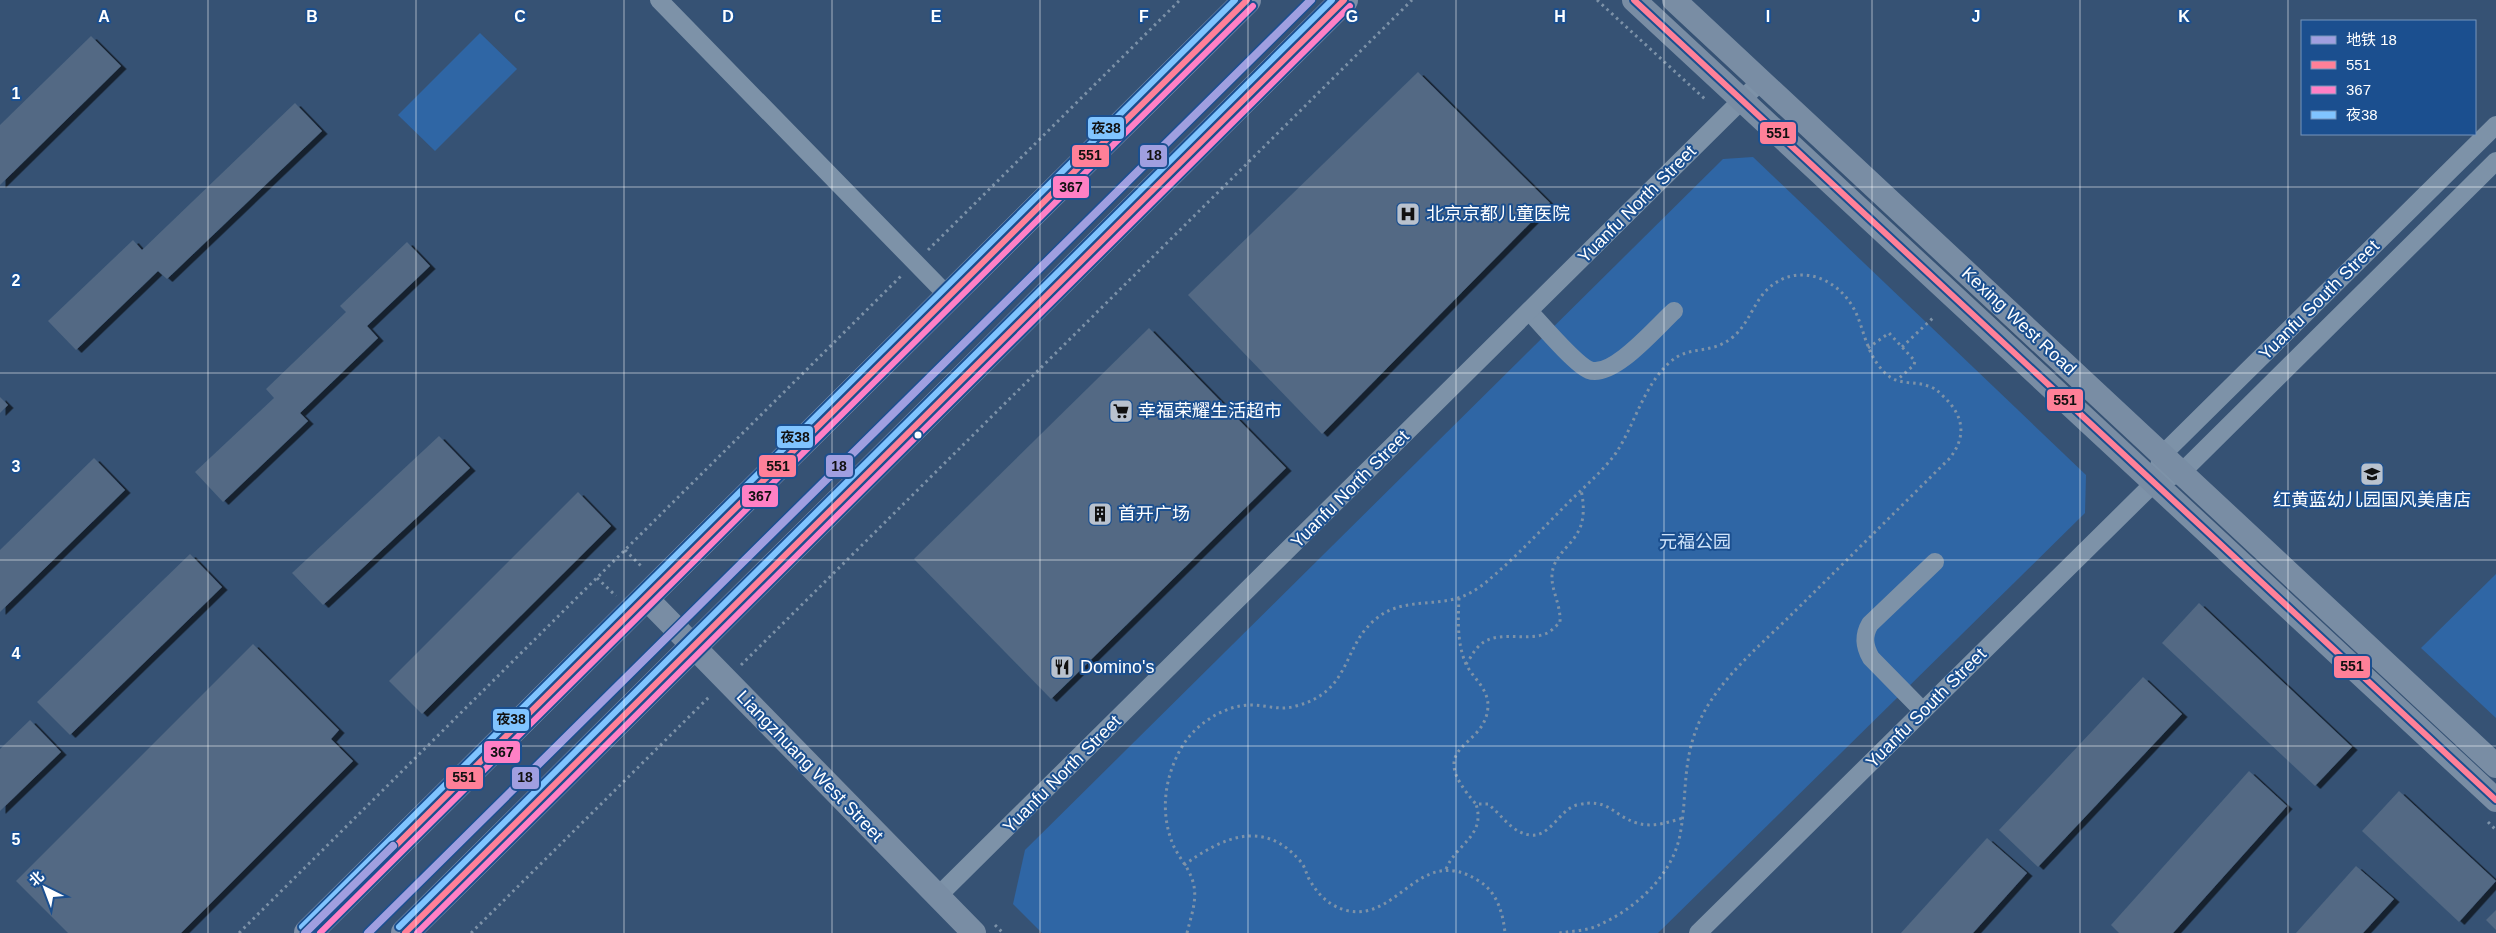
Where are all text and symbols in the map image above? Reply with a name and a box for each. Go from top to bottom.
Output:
text: A [98,8,110,25]
text: B [306,8,318,25]
text: C [514,8,526,25]
text: D [722,8,734,25]
text: E [931,8,942,25]
text: F [1139,8,1149,25]
text: G [1346,8,1358,25]
text: H [1554,8,1566,25]
text: I [1766,8,1770,25]
text: J [1972,8,1980,25]
text: K [2178,8,2190,25]
legend [2301,20,2476,135]
text: 地铁 18 [2346,31,2397,48]
text: 551 [2346,56,2371,73]
text: 367 [2346,81,2371,98]
text: 1 [12,85,21,102]
text: 夜38 [2346,106,2378,123]
line badge: 夜38 [1087,116,1125,140]
text: 夜38 [1091,120,1121,136]
line badge: 551 [1759,121,1797,145]
text: 551 [1766,125,1790,141]
street label: Yuanfu North Street [1574,141,1700,267]
line badge: 551 [1071,144,1110,168]
line badge: 18 [1139,144,1168,168]
text: 551 [1078,147,1102,163]
text: 18 [1146,147,1162,163]
line badge: 367 [1052,175,1090,199]
text: 367 [1059,179,1083,195]
hospital icon: 北京京都儿童医院 [1395,201,1421,227]
place label: 北京京都儿童医院 [1426,204,1570,224]
street label: Yuanfu South Street [2255,236,2383,364]
street label: Kexing West Road [1958,263,2080,379]
text: 2 [12,272,21,289]
line badge: 551 [2046,388,2084,412]
text: 551 [2053,392,2077,408]
supermarket icon: 幸福荣耀生活超市 [1108,398,1134,424]
place label: 幸福荣耀生活超市 [1138,401,1282,421]
line badge: 夜38 [776,425,814,449]
street label: Yuanfu North Street [1287,426,1413,552]
text: 夜38 [780,429,810,445]
unlabelled marker [913,430,923,440]
line badge: 551 [758,454,797,478]
line badge: 18 [825,454,854,478]
text: 3 [12,458,21,475]
text: 551 [766,458,790,474]
text: 18 [831,458,847,474]
school or university icon: 红黄蓝幼儿园国风美唐店 [2359,461,2385,487]
line badge: 367 [741,484,779,508]
text: 367 [748,488,772,504]
place label: 红黄蓝幼儿园国风美唐店 [2273,490,2471,510]
building icon: 首开广场 [1087,501,1113,527]
place label: 首开广场 [1118,504,1190,524]
park label: 元福公园 [1659,532,1731,552]
street label: Yuanfu South Street [1862,644,1990,772]
text: 4 [12,645,21,662]
restaurant icon: Domino's [1049,654,1075,680]
line badge: 551 [2333,655,2371,679]
place label: Domino's [1080,657,1154,677]
text: 551 [2340,658,2364,674]
street label: Liangzhuang West Street [733,686,887,846]
line badge: 夜38 [492,708,530,732]
text: 夜38 [496,711,526,727]
street label: Yuanfu North Street [999,711,1125,837]
line badge: 367 [483,740,521,764]
text: 367 [490,744,514,760]
line badge: 551 [445,766,484,790]
line badge: 18 [511,766,540,790]
text: 551 [452,769,476,785]
text: 18 [517,769,533,785]
text: 5 [12,831,21,848]
north arrow [20,863,70,913]
text: 北 [26,868,47,889]

